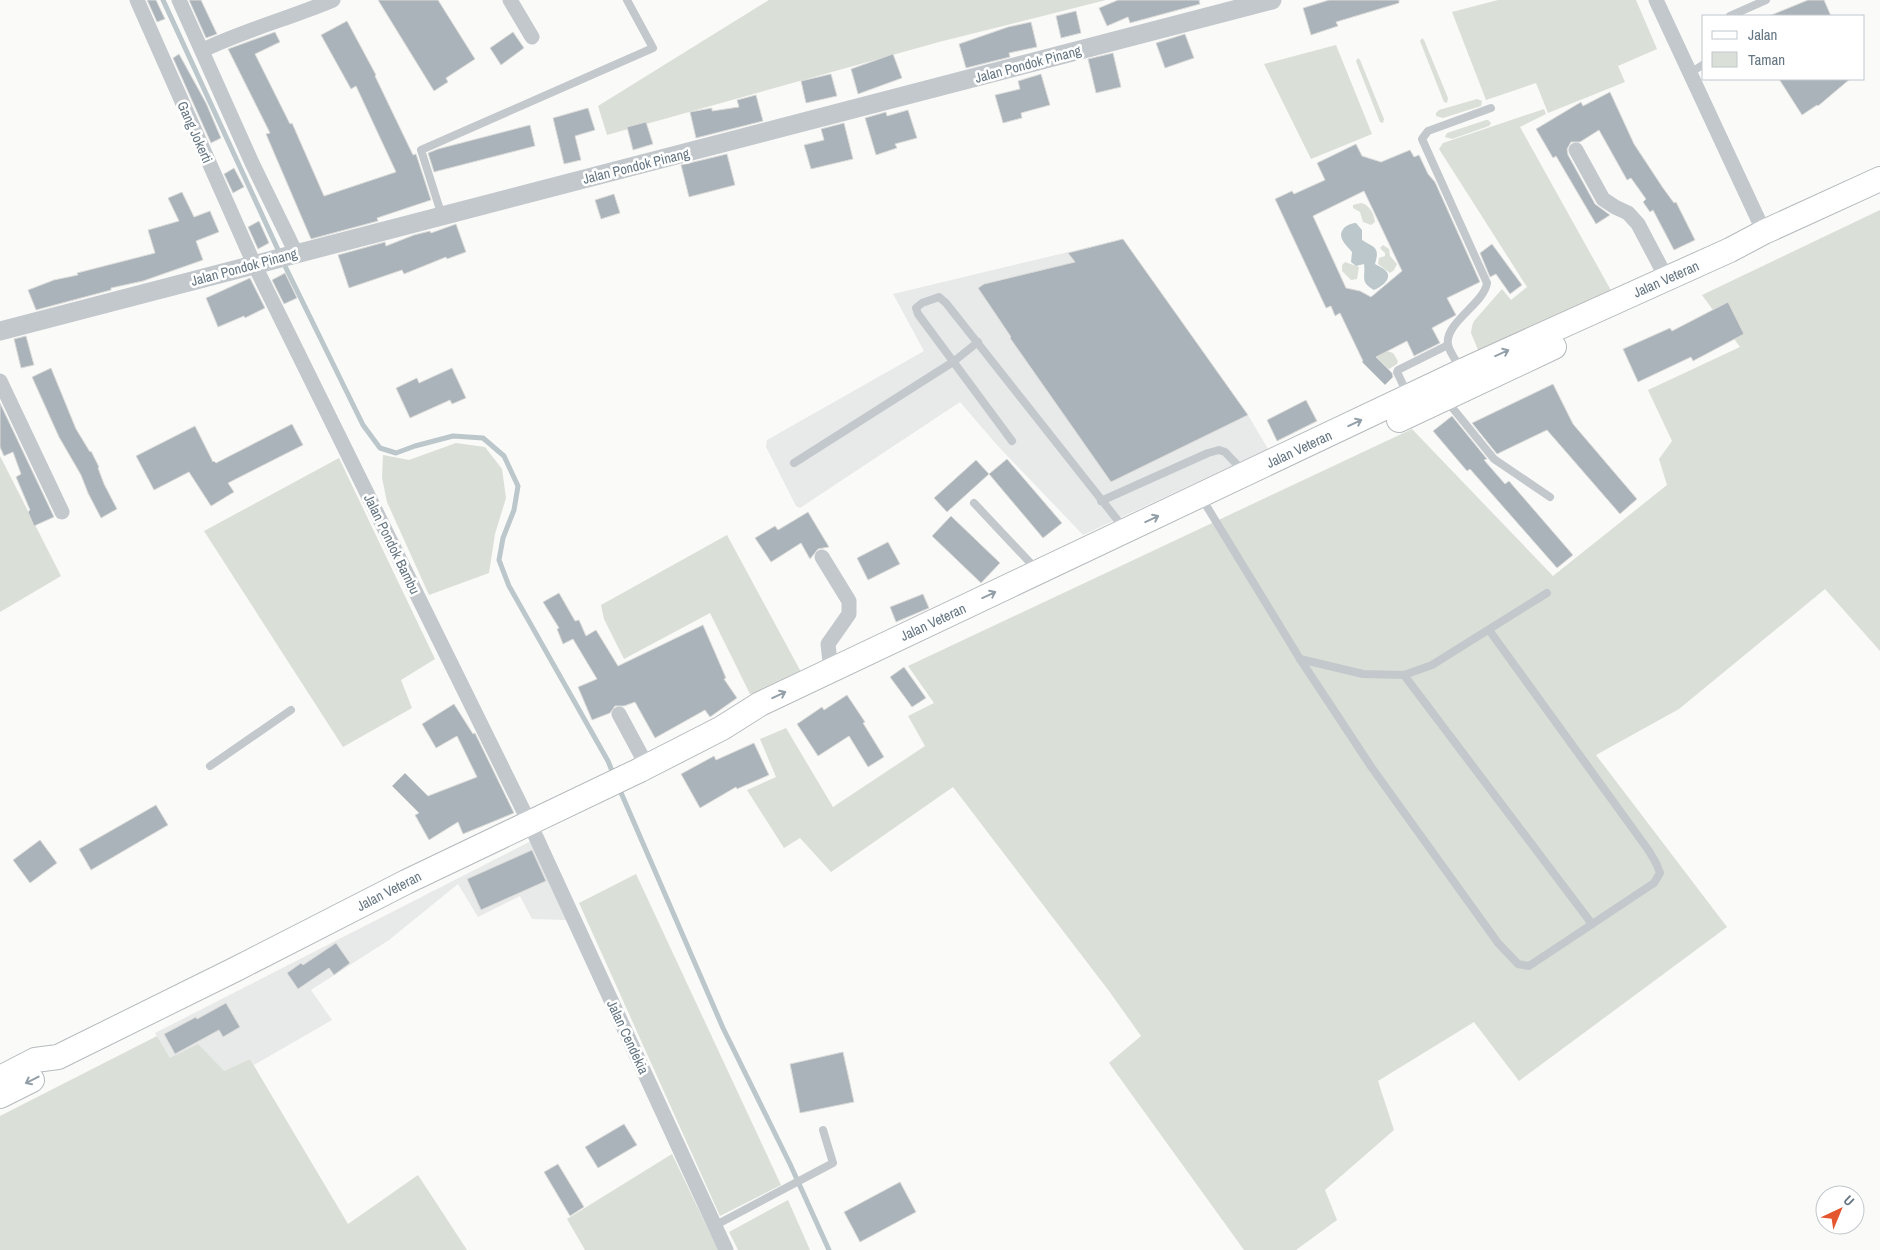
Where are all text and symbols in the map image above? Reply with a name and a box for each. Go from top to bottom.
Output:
legend [1702,15,1865,80]
text: Jalan [1748,24,1777,45]
street label: Jalan Pondok Pinang [973,41,1084,87]
text: Taman [1748,49,1785,70]
street label: Gang Jokerti [173,98,217,166]
street label: Jalan Pondok Pinang [581,144,692,188]
street label: Jalan Pondok Pinang [189,244,300,290]
street label: Jalan Veteran [1630,256,1702,302]
one-way arrow [1494,348,1509,358]
one-way arrow [1347,418,1362,427]
street label: Jalan Veteran [1263,426,1335,472]
street label: Jalan Pondok Bambu [360,491,424,597]
one-way arrow [1144,513,1159,523]
one-way arrow [981,590,996,599]
street label: Jalan Veteran [897,599,969,645]
one-way arrow [771,690,786,699]
street label: Jalan Veteran [354,867,424,915]
street label: Jalan Cendekia [603,997,653,1078]
one-way arrow [24,1075,39,1085]
north arrow [1815,1185,1865,1235]
text: U [1840,1191,1858,1210]

